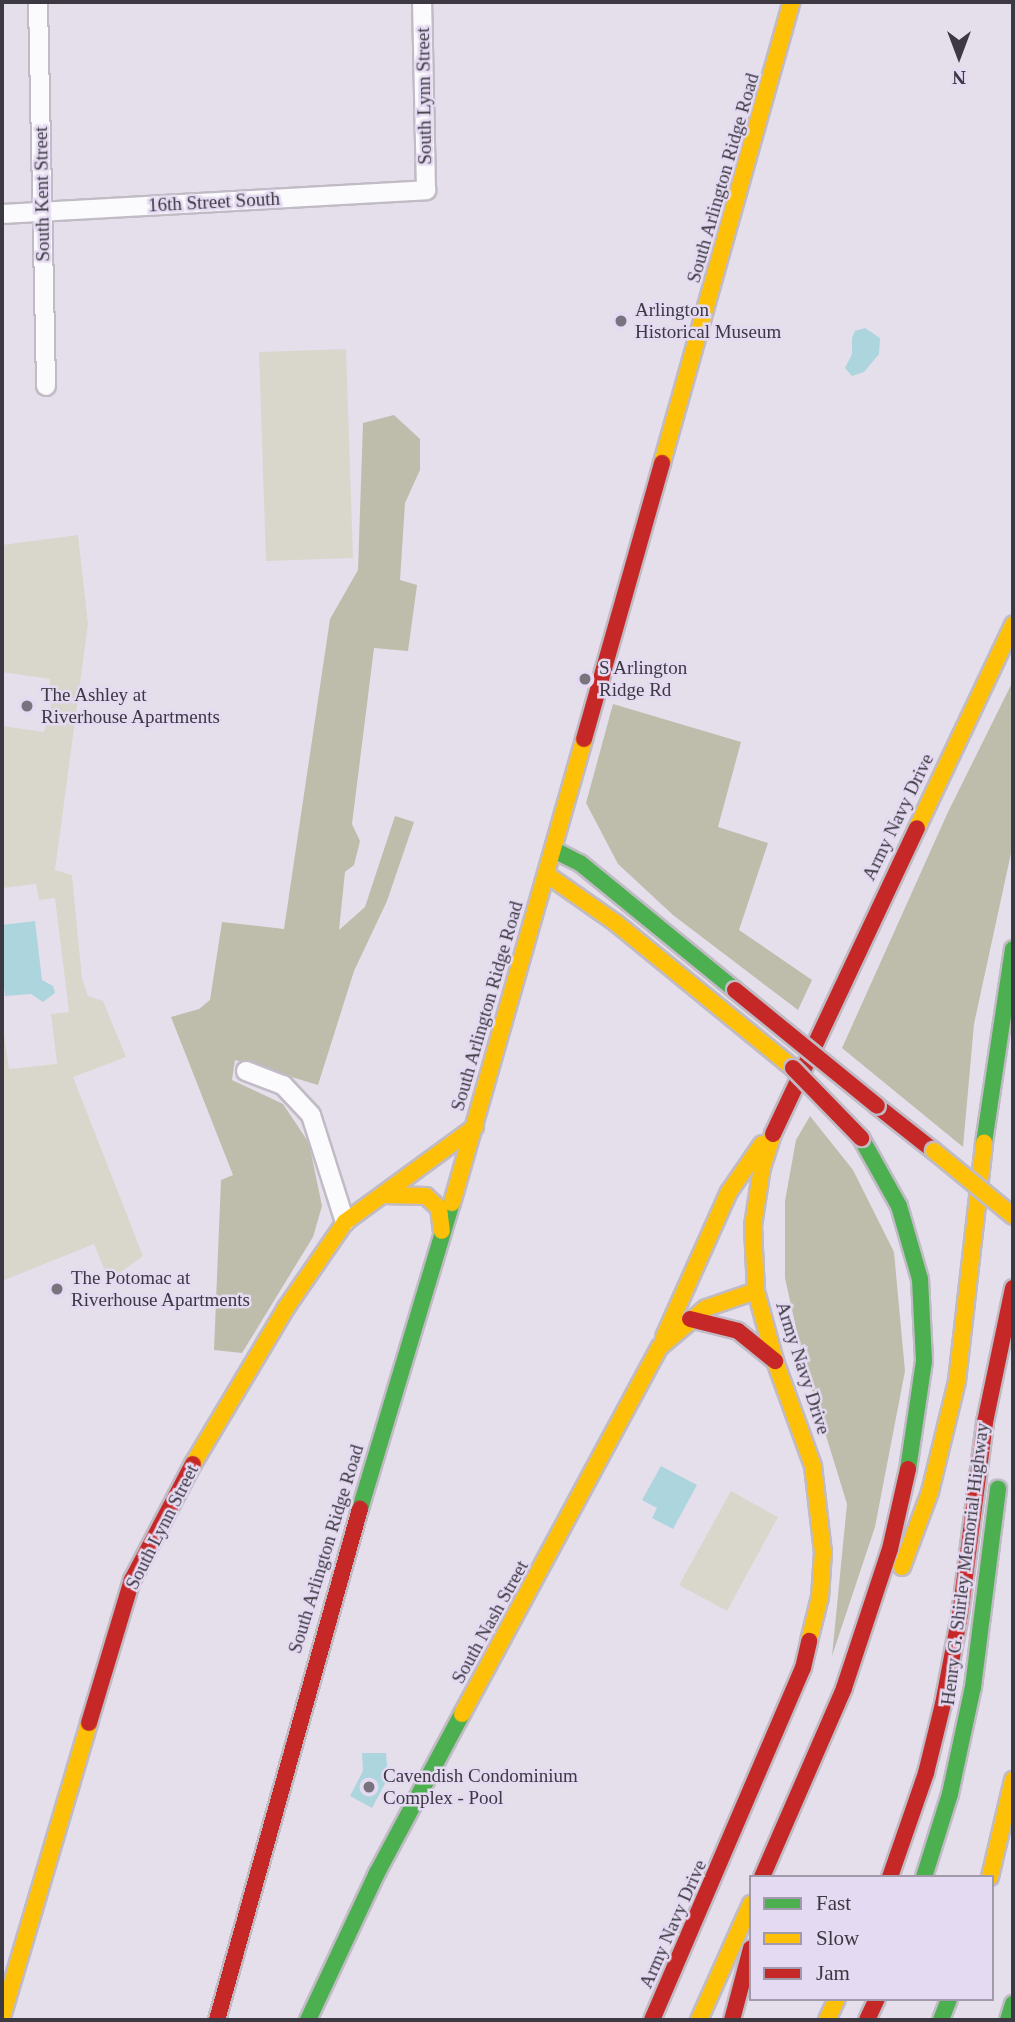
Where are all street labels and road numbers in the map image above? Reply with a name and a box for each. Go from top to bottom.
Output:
street label: South Lynn Street [411,27,437,165]
street label: South Arlington Ridge Road [682,70,764,286]
street label: South Kent Street [29,126,55,262]
street label: 16th Street South [148,187,280,217]
street label: Army Navy Drive [857,750,939,884]
street label: South Arlington Ridge Road [446,898,528,1114]
street label: Army Navy Drive [771,1299,835,1437]
street label: Henry G. Shirley Memorial Highway [936,1421,994,1707]
street label: South Arlington Ridge Road [283,1441,369,1657]
street label: South Lynn Street [121,1461,203,1593]
street label: South Nash Street [447,1556,533,1688]
street label: Army Navy Drive [634,1856,712,1992]

